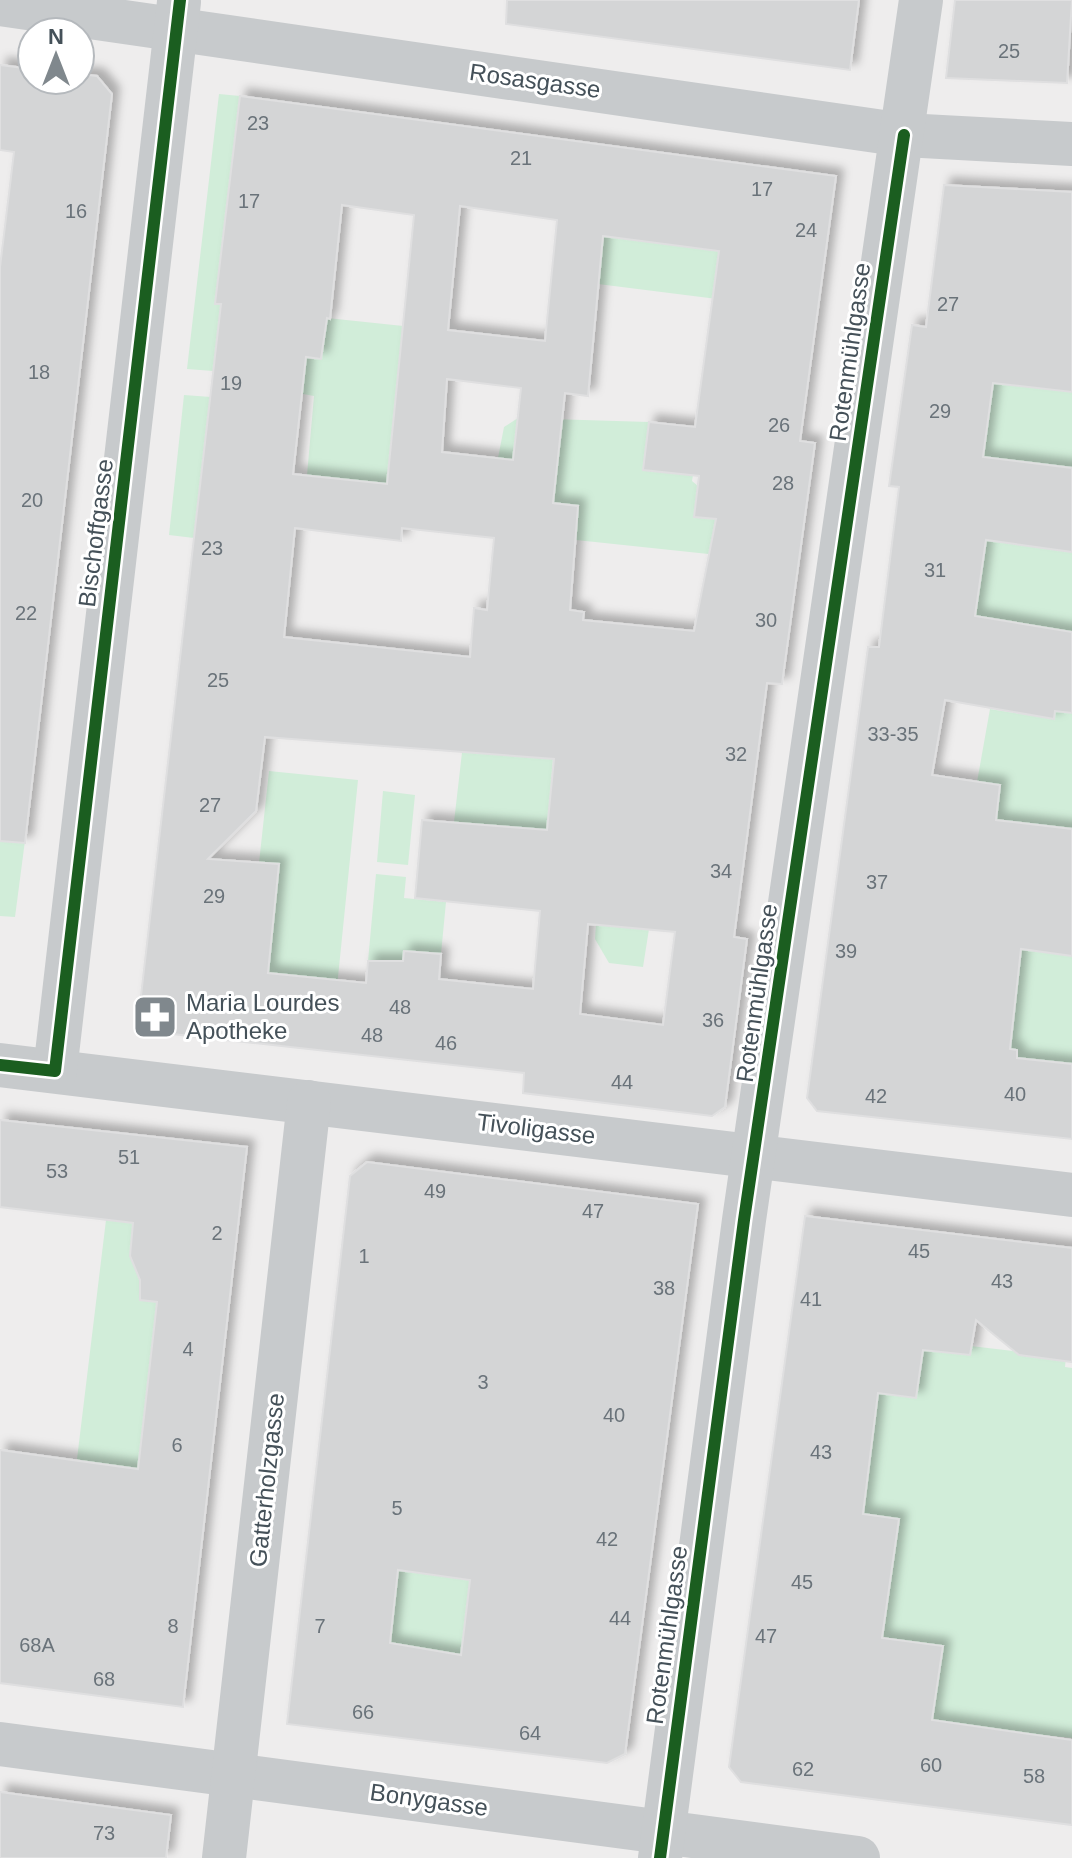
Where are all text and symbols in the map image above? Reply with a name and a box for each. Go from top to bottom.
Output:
north arrow [16,16,96,96]
text: N [48,24,64,49]
house number: 25 [998,40,1020,62]
street label: Rosasgasse [468,58,602,103]
house number: 23 [247,112,269,134]
house number: 21 [510,147,532,169]
house number: 17 [751,178,773,200]
house number: 17 [238,190,260,212]
house number: 16 [65,200,87,222]
house number: 24 [795,219,817,241]
street label: Rotenmühlgasse [824,261,875,443]
house number: 27 [937,293,959,315]
house number: 18 [28,361,50,383]
house number: 19 [220,372,242,394]
house number: 29 [929,400,951,422]
house number: 26 [768,414,790,436]
street label: Bischoffgasse [73,457,118,609]
house number: 28 [772,472,794,494]
house number: 20 [21,489,43,511]
house number: 23 [201,537,223,559]
house number: 31 [924,559,946,581]
house number: 22 [15,602,37,624]
house number: 30 [755,609,777,631]
house number: 25 [207,669,229,691]
house number: 33-35 [867,723,919,745]
house number: 32 [725,743,747,765]
house number: 27 [199,794,221,816]
house number: 34 [710,860,732,882]
house number: 37 [866,871,888,893]
house number: 29 [203,885,225,907]
street label: Rotenmühlgasse [731,902,782,1084]
house number: 39 [835,940,857,962]
place label: Maria Lourdes Apotheke [186,989,339,1044]
pharmacy icon: Maria Lourdes Apotheke [131,993,179,1041]
house number: 48 [389,996,411,1018]
house number: 36 [702,1009,724,1031]
house number: 48 [361,1024,383,1046]
house number: 46 [435,1032,457,1054]
house number: 44 [611,1071,633,1093]
house number: 40 [1004,1083,1026,1105]
house number: 42 [865,1085,887,1107]
street label: Tivoligasse [475,1108,597,1149]
house number: 51 [118,1146,140,1168]
house number: 53 [46,1160,68,1182]
house number: 49 [424,1180,446,1202]
house number: 47 [582,1200,604,1222]
house number: 2 [211,1222,223,1244]
house number: 45 [908,1240,930,1262]
house number: 1 [358,1245,370,1267]
house number: 43 [991,1270,1013,1292]
house number: 38 [653,1277,675,1299]
house number: 41 [800,1288,822,1310]
house number: 4 [182,1338,194,1360]
house number: 3 [477,1371,489,1393]
street label: Gatterholzgasse [244,1392,289,1568]
house number: 40 [603,1404,625,1426]
house number: 6 [171,1434,183,1456]
house number: 43 [810,1441,832,1463]
house number: 5 [391,1497,403,1519]
house number: 42 [596,1528,618,1550]
street label: Rotenmühlgasse [641,1544,692,1726]
house number: 45 [791,1571,813,1593]
house number: 44 [609,1607,631,1629]
house number: 8 [167,1615,179,1637]
house number: 7 [314,1615,326,1637]
house number: 47 [755,1625,777,1647]
house number: 68A [19,1634,55,1656]
house number: 68 [93,1668,115,1690]
house number: 66 [352,1701,374,1723]
house number: 64 [519,1722,541,1744]
house number: 60 [920,1754,942,1776]
house number: 62 [792,1758,814,1780]
house number: 58 [1023,1765,1045,1787]
street label: Bonygasse [368,1778,490,1821]
house number: 73 [93,1822,115,1844]

